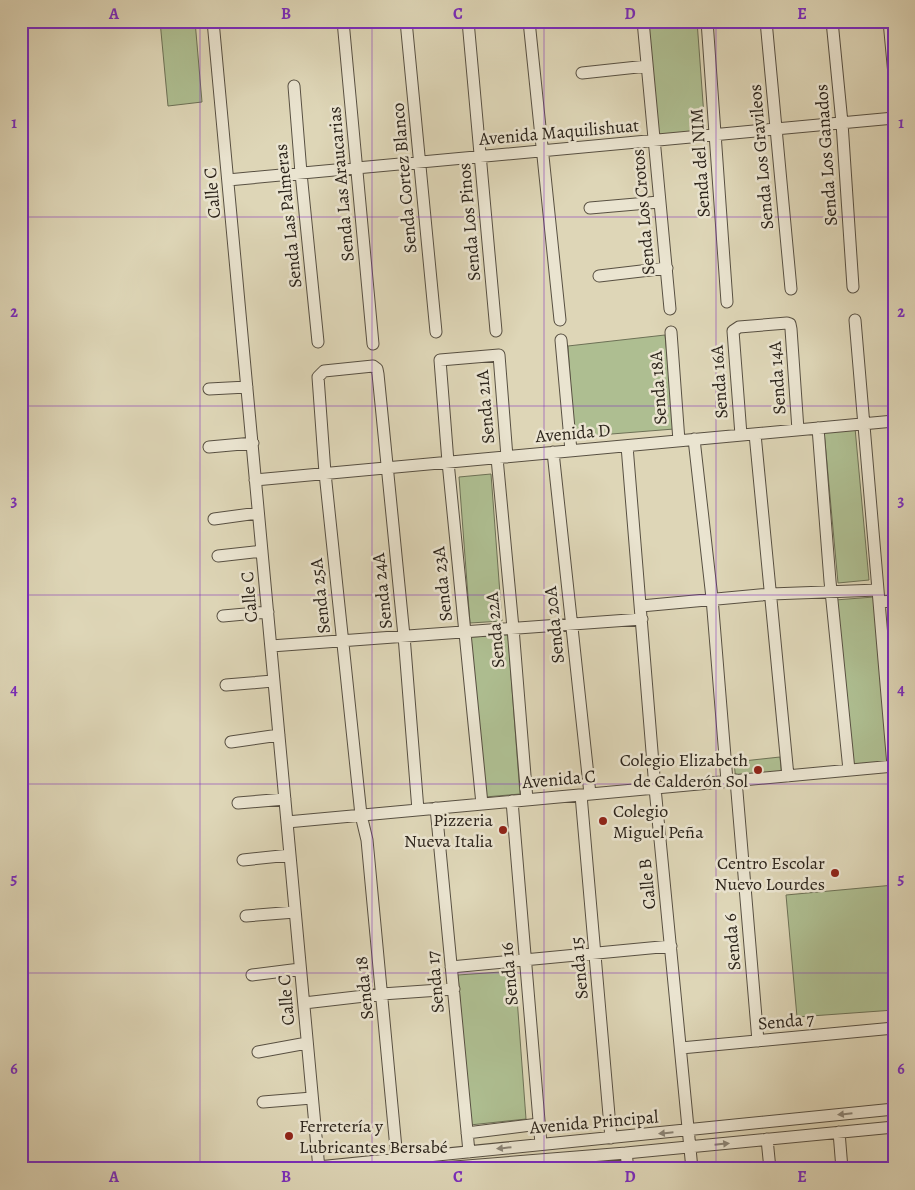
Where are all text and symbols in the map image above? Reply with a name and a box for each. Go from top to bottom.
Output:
text: A [108,3,120,25]
text: B [281,3,291,25]
text: C [453,3,463,25]
text: D [624,3,636,25]
text: E [797,3,807,25]
street label: Senda Los Gravileos [743,83,779,231]
street label: Senda Los Ganados [809,83,843,227]
street label: Senda Cortez Blanco [385,102,423,254]
street label: Senda Las Araucarias [322,106,360,262]
street label: Senda del NIM [684,108,716,218]
text: 1 [11,112,17,134]
text: 1 [898,112,904,134]
street label: Avenida Maquilishuat [477,113,640,151]
street label: Senda Las Palmeras [268,143,308,289]
street label: Senda Los Crotos [626,148,660,276]
street label: Senda Los Pinos [452,162,486,282]
street label: Calle C [198,166,226,220]
text: 2 [10,301,18,323]
text: 2 [897,301,905,323]
street label: Senda 14A [762,340,792,416]
street label: Senda 16A [704,344,734,420]
street label: Senda 18A [643,350,673,426]
street label: Senda 21A [470,369,500,445]
street label: Avenida D [534,418,611,448]
text: 3 [11,490,18,512]
text: 3 [898,490,905,512]
street label: Senda 23A [426,545,458,623]
street label: Senda 24A [366,552,398,630]
street label: Senda 25A [304,557,336,635]
street label: Calle C [235,570,263,624]
street label: Senda 20A [538,585,570,665]
street label: Senda 22A [480,590,510,669]
text: 4 [10,679,18,701]
text: 4 [897,679,905,701]
place label: Colegio Elizabeth de Calderón Sol [620,748,749,793]
street label: Avenida C [520,764,597,794]
marker: Colegio Elizabeth de Calderón Sol [752,764,764,776]
place label: Colegio Miguel Peña [613,799,704,844]
place label: Pizzeria Nueva Italia [404,808,494,853]
marker: Colegio Miguel Peña [597,815,609,827]
marker: Pizzeria Nueva Italia [497,824,509,836]
place label: Centro Escolar Nuevo Lourdes [714,851,825,896]
street label: Calle B [632,857,662,911]
marker: Centro Escolar Nuevo Lourdes [829,867,841,879]
text: 5 [11,868,18,890]
text: 5 [898,868,905,890]
street label: Senda 6 [718,913,746,971]
street label: Senda 15 [564,936,594,1000]
street label: Senda 16 [494,941,524,1007]
street label: Senda 17 [420,949,450,1014]
street label: Senda 18 [349,955,379,1021]
street label: Calle C [272,973,300,1027]
street label: Senda 7 [757,1007,816,1035]
text: 6 [10,1058,18,1080]
text: 6 [897,1058,905,1080]
street label: Avenida Principal [528,1104,660,1140]
one-way arrow [837,1110,853,1118]
place label: Ferretería y Lubricantes Bersabé [299,1114,448,1159]
one-way arrow [658,1129,674,1137]
marker: Ferretería y Lubricantes Bersabé [283,1130,295,1142]
one-way arrow [715,1140,731,1148]
one-way arrow [496,1144,512,1152]
text: A [108,1166,120,1188]
text: B [281,1166,291,1188]
text: C [453,1166,463,1188]
text: D [624,1166,636,1188]
text: E [797,1166,807,1188]

